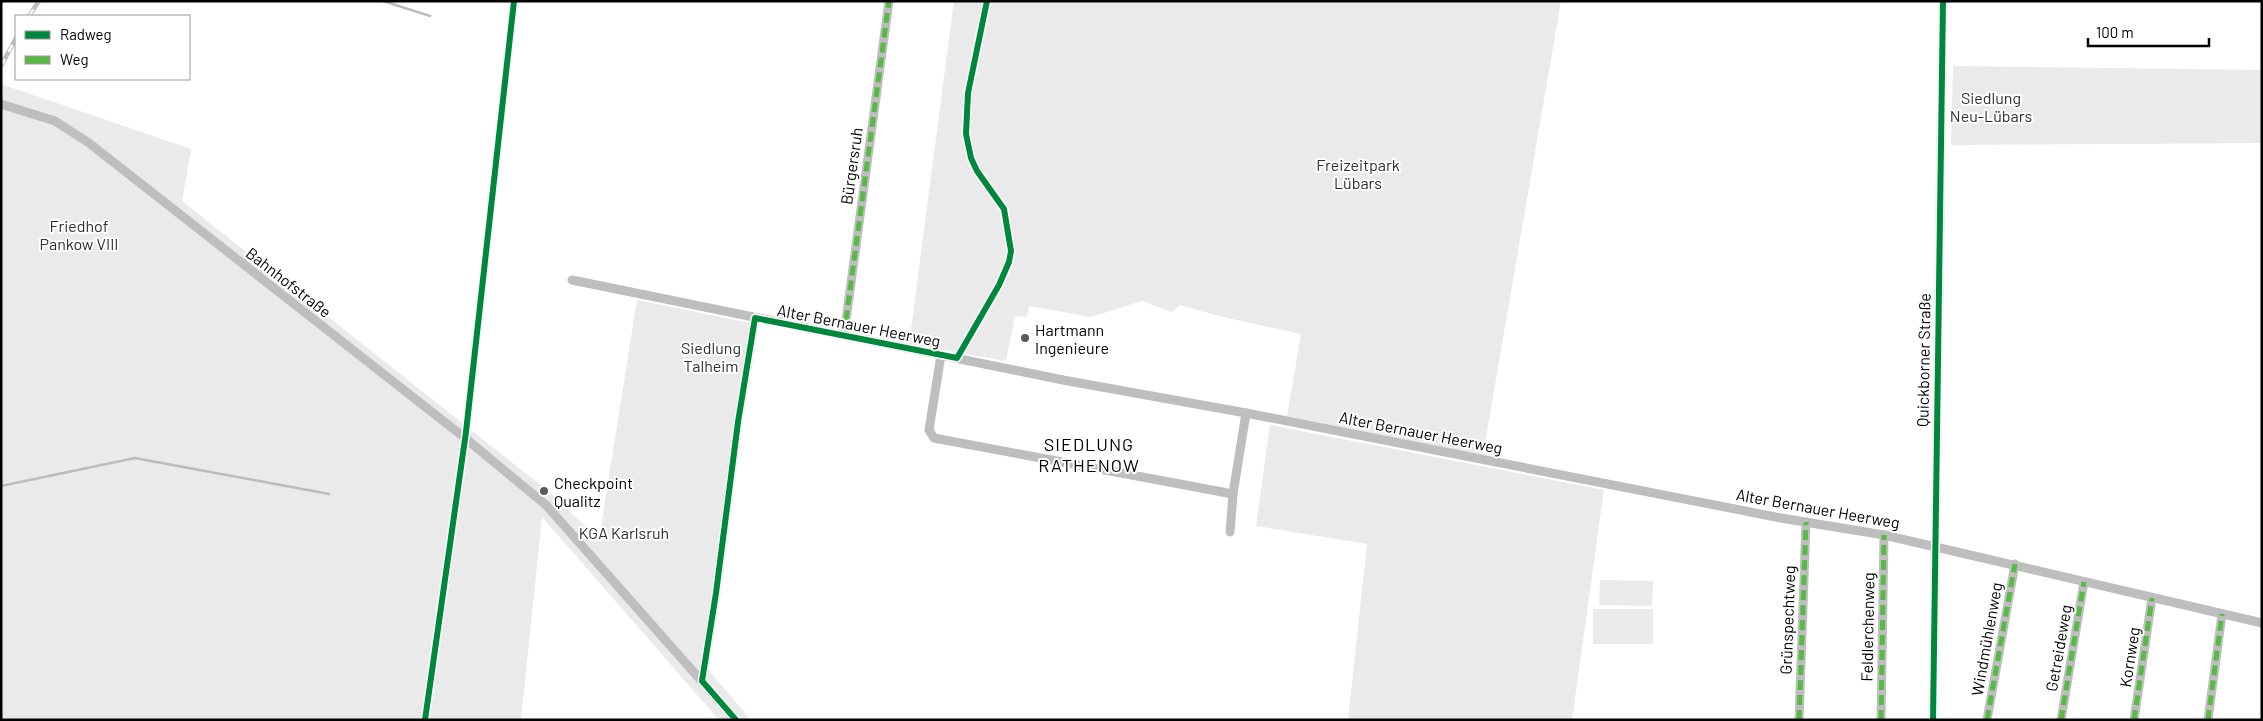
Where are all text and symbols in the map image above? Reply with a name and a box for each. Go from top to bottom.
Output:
legend [15,15,190,80]
scale bar [2088,15,2209,47]
text: 100 m [2096,23,2134,41]
text: Radweg [60,25,112,43]
text: Weg [60,50,88,68]
park label: Siedlung Neu-Lübars [1950,88,2032,125]
street label: Bürgersruh [836,126,866,206]
park label: Freizeitpark Lübars [1316,155,1400,192]
park label: Friedhof Pankow VIII [40,216,118,253]
street label: Bahnhofstraße [243,243,335,321]
street label: Quickborner Straße [1912,293,1934,427]
street label: Alter Bernauer Heerweg [776,300,942,350]
place label: Hartmann Ingenieure [1035,320,1109,357]
marker: Hartmann Ingenieure [1019,332,1031,344]
park label: Siedlung Talheim [681,338,741,375]
street label: Alter Bernauer Heerweg [1338,407,1504,457]
district label: SIEDLUNG RATHENOW [1038,433,1140,476]
place label: Checkpoint Qualitz [554,473,633,510]
street label: Alter Bernauer Heerweg [1735,484,1901,532]
marker: Checkpoint Qualitz [538,485,550,497]
park label: KGA Karlsruh [579,523,669,542]
street label: Grünspechtweg [1776,565,1798,675]
street label: Feldlerchenweg [1857,572,1877,682]
street label: Windmühlenweg [1967,581,2005,697]
street label: Getreideweg [2041,603,2075,693]
street label: Kornweg [2115,625,2143,689]

